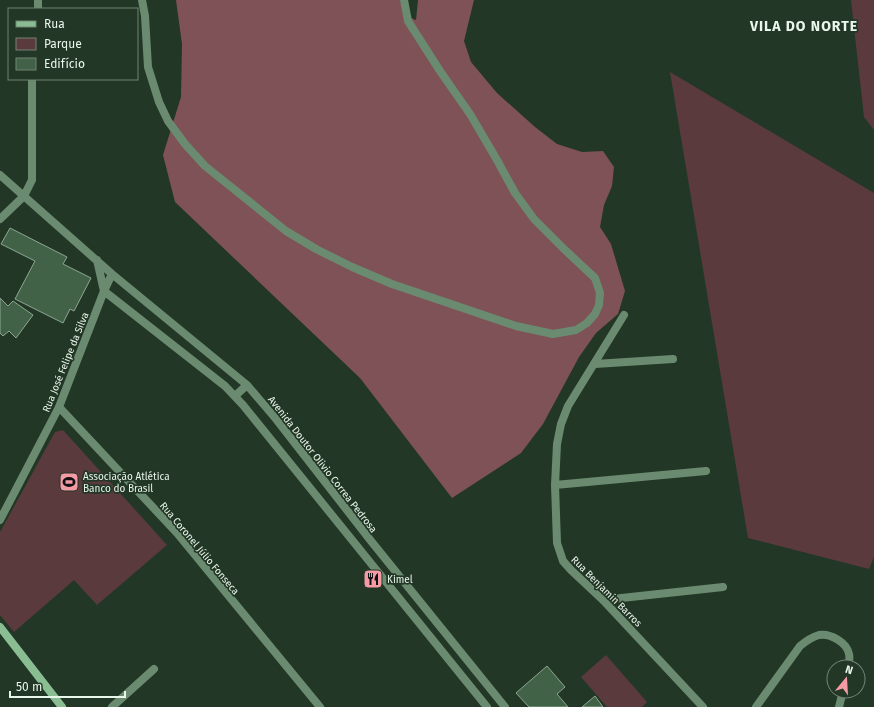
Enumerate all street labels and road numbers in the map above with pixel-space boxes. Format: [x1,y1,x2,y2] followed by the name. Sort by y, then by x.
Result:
[40,311,91,414] street label: Rua José Felipe da Silva
[265,394,379,535] street label: Avenida Doutor Olivio Correa Pedrosa
[157,499,242,597] street label: Rua Coronel Júlio Fonseca
[568,554,644,630] street label: Rua Benjamin Barros

